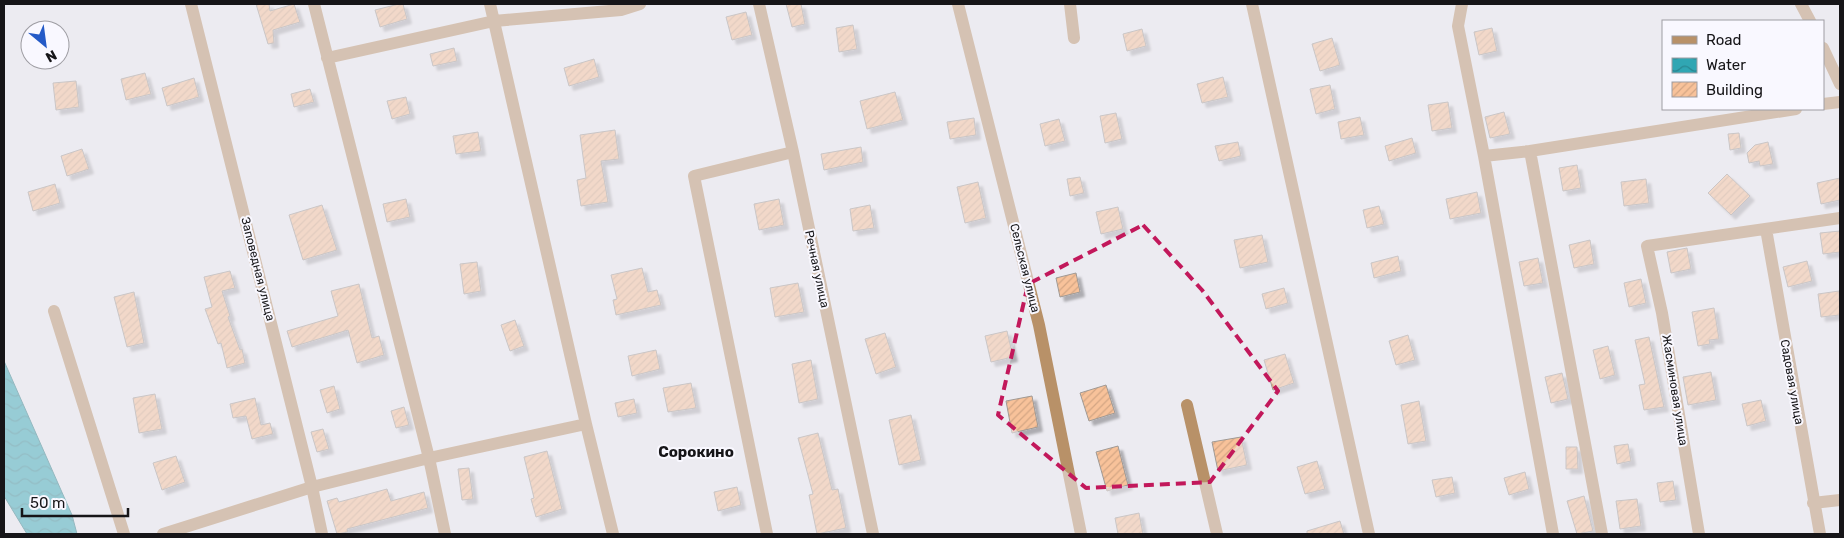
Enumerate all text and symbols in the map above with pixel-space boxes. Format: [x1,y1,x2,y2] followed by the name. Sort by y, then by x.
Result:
[20,20,70,70] north arrow
[1662,20,1824,110] legend
[1706,31,1742,49] text: Road
[43,46,60,66] text: N
[1706,56,1746,74] text: Water
[1706,81,1763,99] text: Building
[238,216,278,322] street label: Заповедная улица
[1007,222,1043,314] street label: Сельская улица
[802,229,832,309] street label: Речная улица
[1659,334,1691,446] street label: Жасминовая улица
[1778,338,1806,426] street label: Садовая улица
[658,443,734,461] district label: Сорокино
[22,486,129,518] scale bar
[30,494,65,512] text: 50 m

